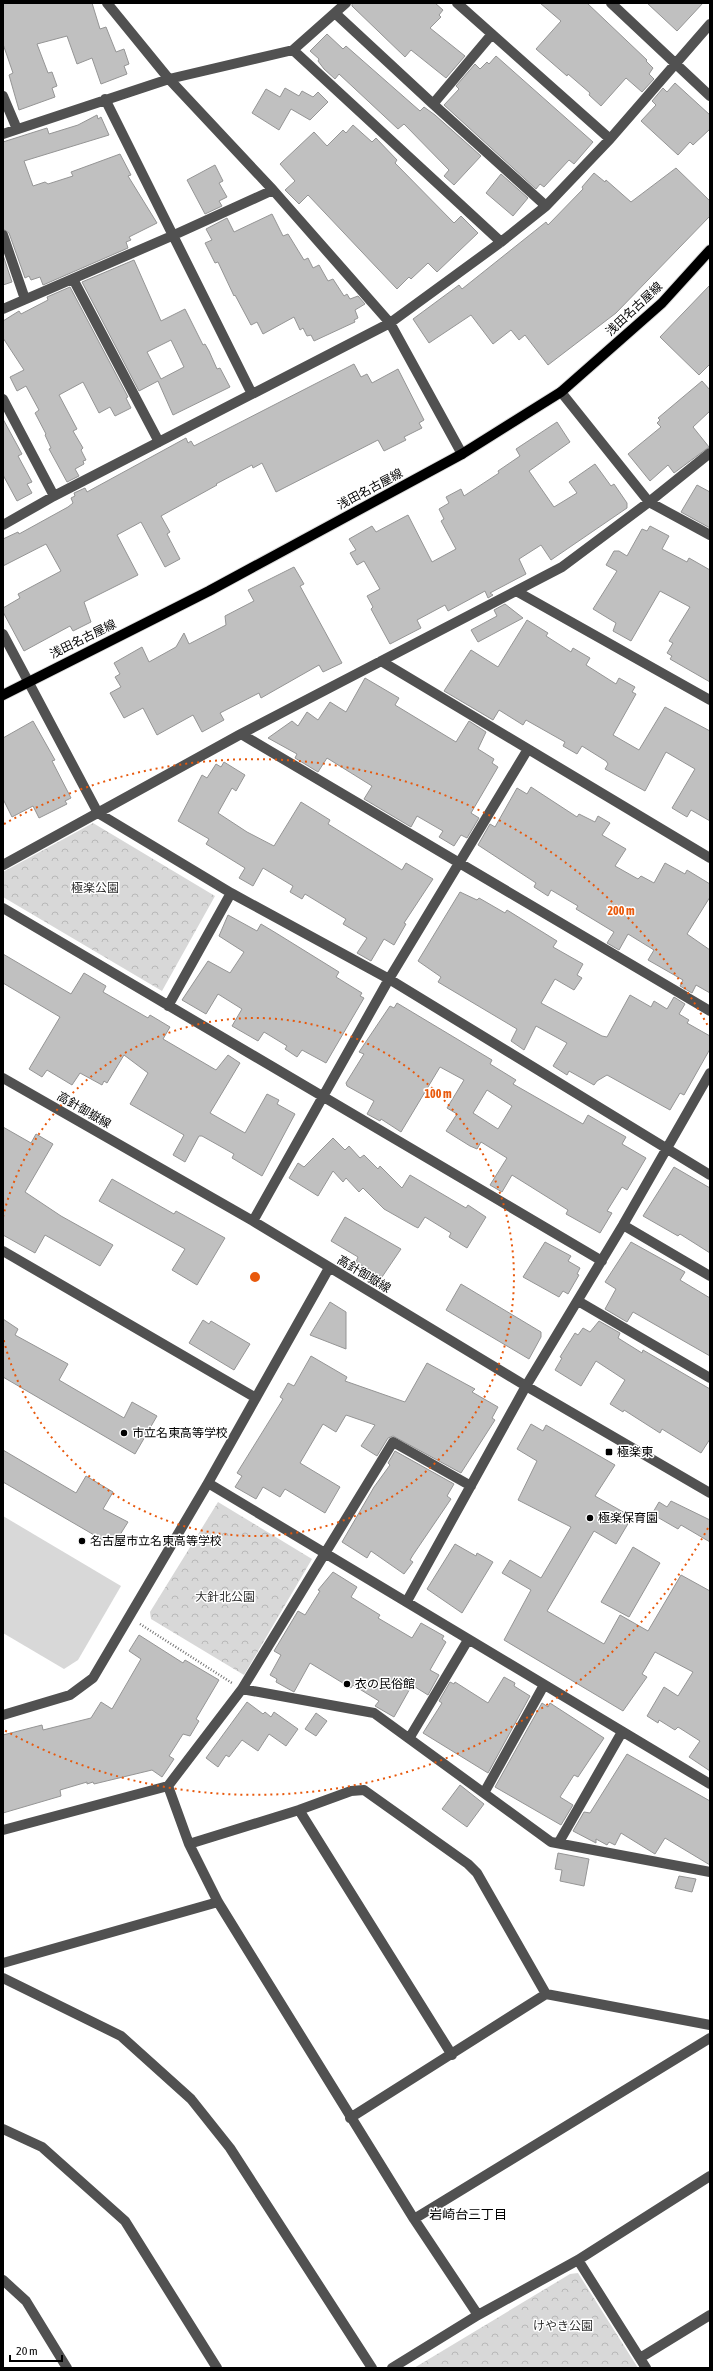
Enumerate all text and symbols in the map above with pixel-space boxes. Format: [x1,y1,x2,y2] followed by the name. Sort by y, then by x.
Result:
[603,279,665,339] street label: 浅田名古屋線
[335,466,405,512] street label: 浅田名古屋線
[48,617,118,661] street label: 浅田名古屋線
[71,881,119,895] park label: 極楽公園
[607,904,635,918] text: 200 m
[424,1087,452,1101] text: 100 m
[55,1089,113,1131] street label: 高針御嶽線
[335,1253,393,1295] street label: 高針御嶽線
[248,1270,262,1284] centre of rings
[132,1426,228,1440] place label: 市立名東高等学校
[119,1428,129,1438] marker: 市立名東高等学校
[617,1445,653,1459] place label: 極楽東
[604,1447,614,1457] marker: 極楽東
[598,1511,658,1525] place label: 極楽保育園
[585,1513,595,1523] marker: 極楽保育園
[90,1534,222,1548] place label: 名古屋市立名東高等学校
[77,1536,87,1546] marker: 名古屋市立名東高等学校
[195,1590,255,1604] park label: 大針北公園
[355,1677,415,1691] place label: 衣の民俗館
[342,1679,352,1689] marker: 衣の民俗館
[429,2207,507,2222] district label: 岩崎台三丁目
[533,2319,593,2333] park label: けやき公園
[10,2337,62,2363] scale bar
[16,2344,38,2358] text: 20 m

